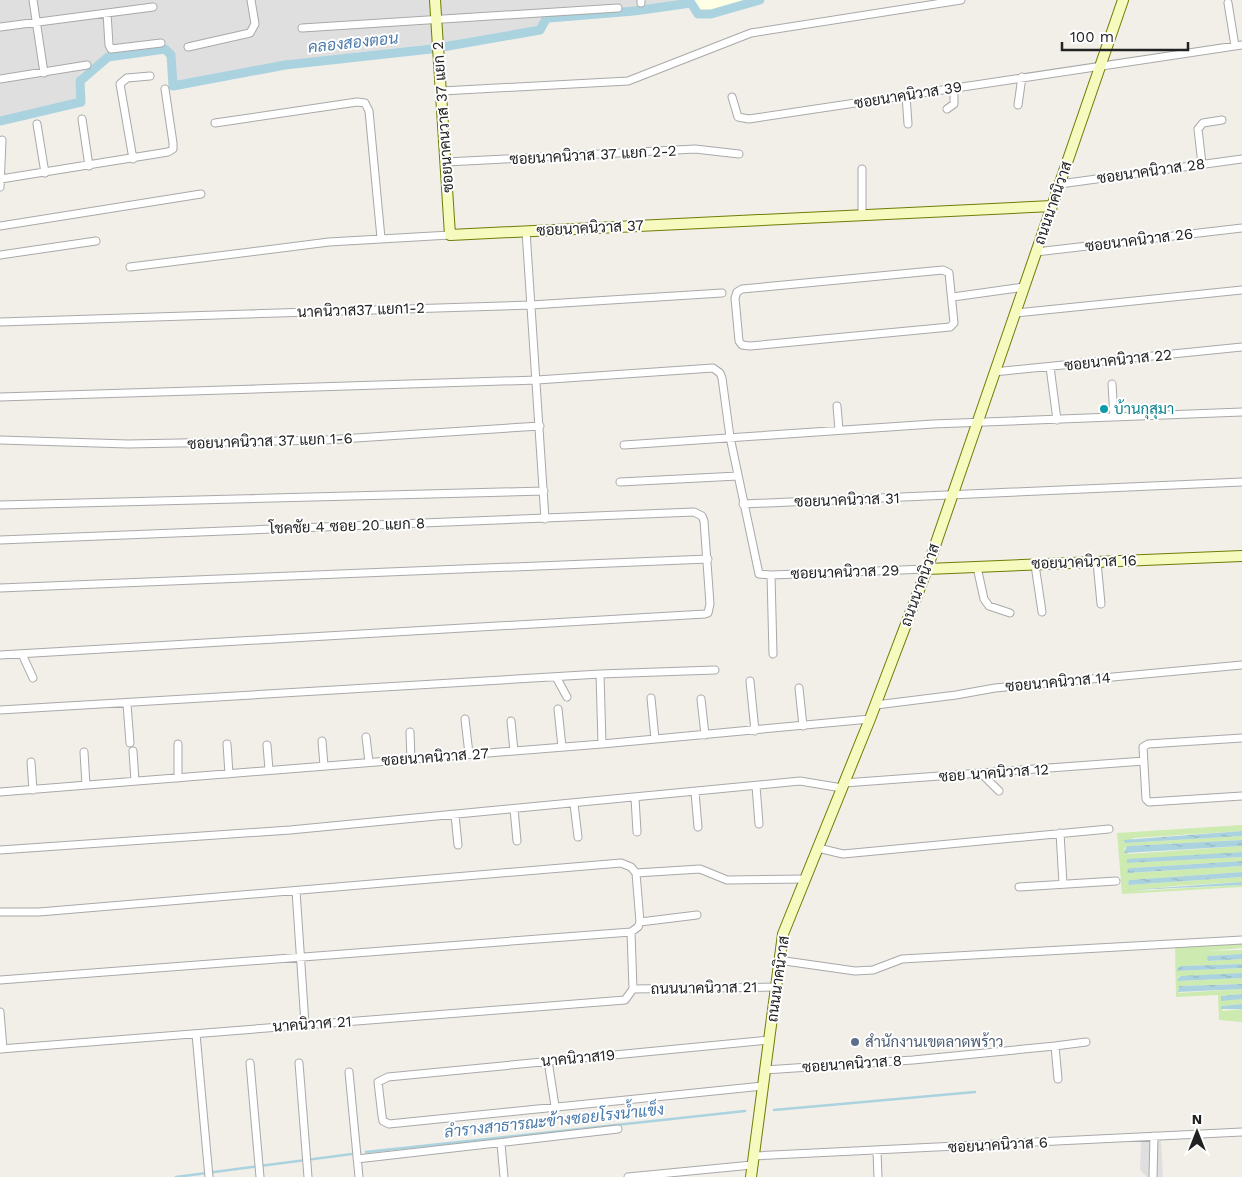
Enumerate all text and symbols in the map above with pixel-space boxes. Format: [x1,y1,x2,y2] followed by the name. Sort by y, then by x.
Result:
[1062,20,1188,52] scale bar
[307,28,399,57] water label: คลองสองตอน
[1070,28,1114,46] text: 100 m
[429,41,457,193] street label: ซอยนาคนวาส 37 แยก 2
[853,78,963,112] street label: ซอยนาคนิวาส 39
[509,142,677,168] street label: ซอยนาคนิวาส 37 แยก 2-2
[1096,155,1206,187] street label: ซอยนาคนิวาส 28
[1030,159,1076,247] street label: ถนนนาคนิวาส
[536,216,644,240] street label: ซอยนาคนิวาส 37
[1084,224,1194,256] street label: ซอยนาคนิวาส 26
[297,299,425,321] street label: นาคนิวาส37 แยก1-2
[1063,345,1173,375] street label: ซอยนาคนิวาส 22
[1114,399,1174,420] place label: บ้านกุสุมา
[1098,403,1110,415] marker: บ้านกุสุมา
[187,429,353,453] street label: ซอยนาคนิวาส 37 แยก 1-6
[794,489,900,511] street label: ซอยนาคนิวาส 31
[268,513,425,538] street label: โชคชัย 4 ซอย 20 แยก 8
[897,541,943,629] street label: ถนนนาคนิวาส
[1031,551,1137,573] street label: ซอยนาคนิวาส 16
[790,561,900,583] street label: ซอยนาคนิวาส 29
[1005,668,1111,696] street label: ซอยนาคนิวาส 14
[381,744,489,770] street label: ซอยนาคนิวาส 27
[938,760,1050,786] street label: ซอย นาคนิวาส 12
[763,935,793,1023] street label: ถนนนาคนิวาส
[651,978,757,998] street label: ถนนนาคนิวาส 21
[272,1012,352,1036] street label: นาคนิวาศ 21
[865,1032,1003,1051] place label: สำนักงานเขตลาดพร้าว
[849,1036,861,1048] marker: สำนักงานเขตลาดพร้าว
[540,1046,616,1070] street label: นาคนิวาส19
[801,1052,903,1076] street label: ซอยนาคนิวาส 8
[443,1095,665,1141] water label: ลำรางสาธารณะข้างซอยโรงน้ำแข็ง
[1172,1107,1222,1157] north arrow
[1192,1111,1202,1127] text: N
[948,1133,1048,1157] street label: ซอยนาคนิวาส 6

